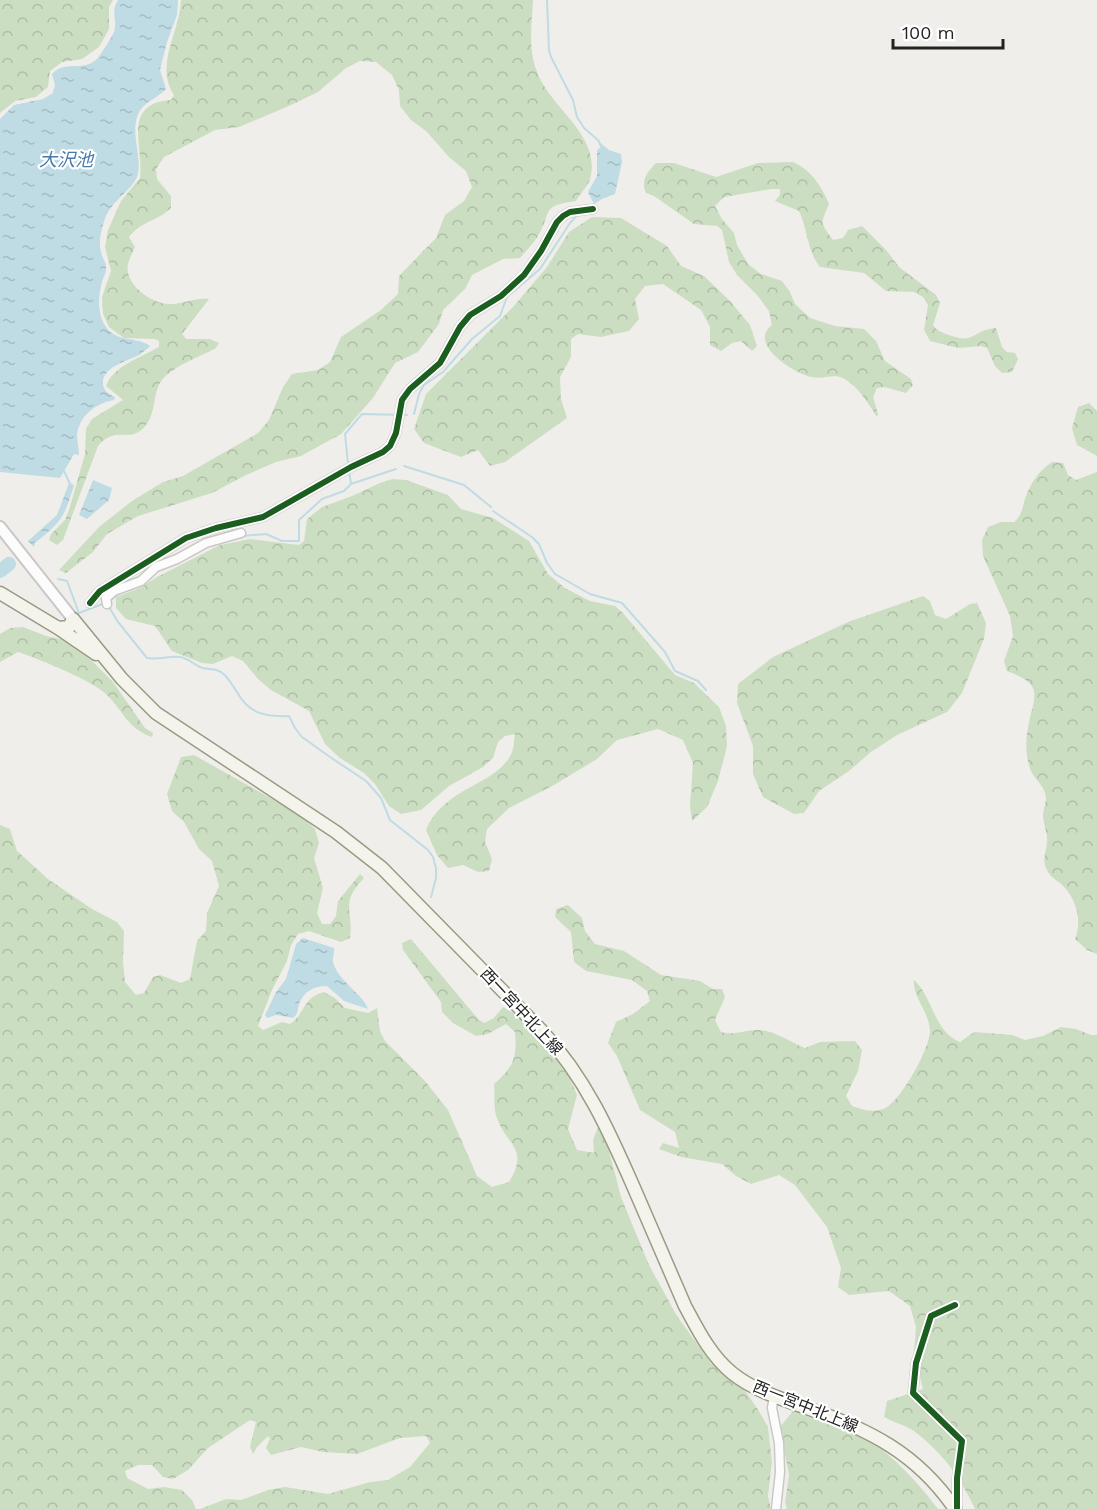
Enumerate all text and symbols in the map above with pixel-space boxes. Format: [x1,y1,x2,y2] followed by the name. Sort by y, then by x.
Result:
[893,12,1002,50] scale bar
[902,22,955,43] text: 100 m
[39,149,95,170] water label: 大沢池
[476,964,567,1059] street label: 西一宮中北上線
[750,1377,861,1436] street label: 西一宮中北上線

